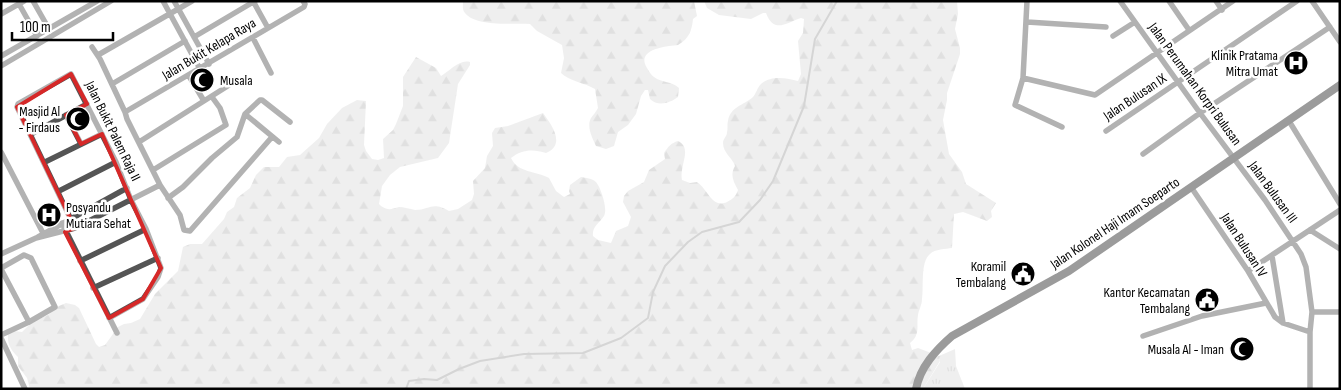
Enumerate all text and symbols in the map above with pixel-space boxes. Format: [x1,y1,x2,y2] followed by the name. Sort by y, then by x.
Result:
[12,10,114,42] scale bar
[158,14,259,84] street label: Jalan Bukit Kelapa Raya
[20,18,51,37] text: 100 m
[1144,19,1245,149] street label: Jalan Perumahan Korpri Bulusan
[1211,47,1278,80] place label: Klinik Pratama Mitra Umat
[1283,50,1309,76] hospital icon: Klinik Pratama Mitra Umat
[189,67,215,93] mosque icon: Musala
[1099,70,1170,125] street label: Jalan Bulusan IX
[220,72,253,89] place label: Musala
[81,77,145,184] street label: Jalan Bukit Palem Raja II
[19,103,60,136] place label: Masjid Al - Firdaus
[65,106,91,132] mosque icon: Masjid Al - Firdaus
[1244,157,1301,226] street label: Jalan Bulusan III
[1046,173,1183,273] street label: Jalan Kolonel Haji Imam Soeparto
[66,199,131,232] place label: Posyandu Mutiara Sehat
[36,202,62,228] hospital icon: Posyandu Mutiara Sehat
[1217,209,1271,281] street label: Jalan Bulusan IV
[956,258,1006,291] place label: Koramil Tembalang
[1010,261,1036,287] public building icon: Koramil Tembalang
[1104,284,1190,317] place label: Kantor Kecamatan Tembalang
[1194,287,1220,313] public building icon: Kantor Kecamatan Tembalang
[1229,336,1255,362] mosque icon: Musala Al - Iman
[1148,341,1224,358] place label: Musala Al - Iman

